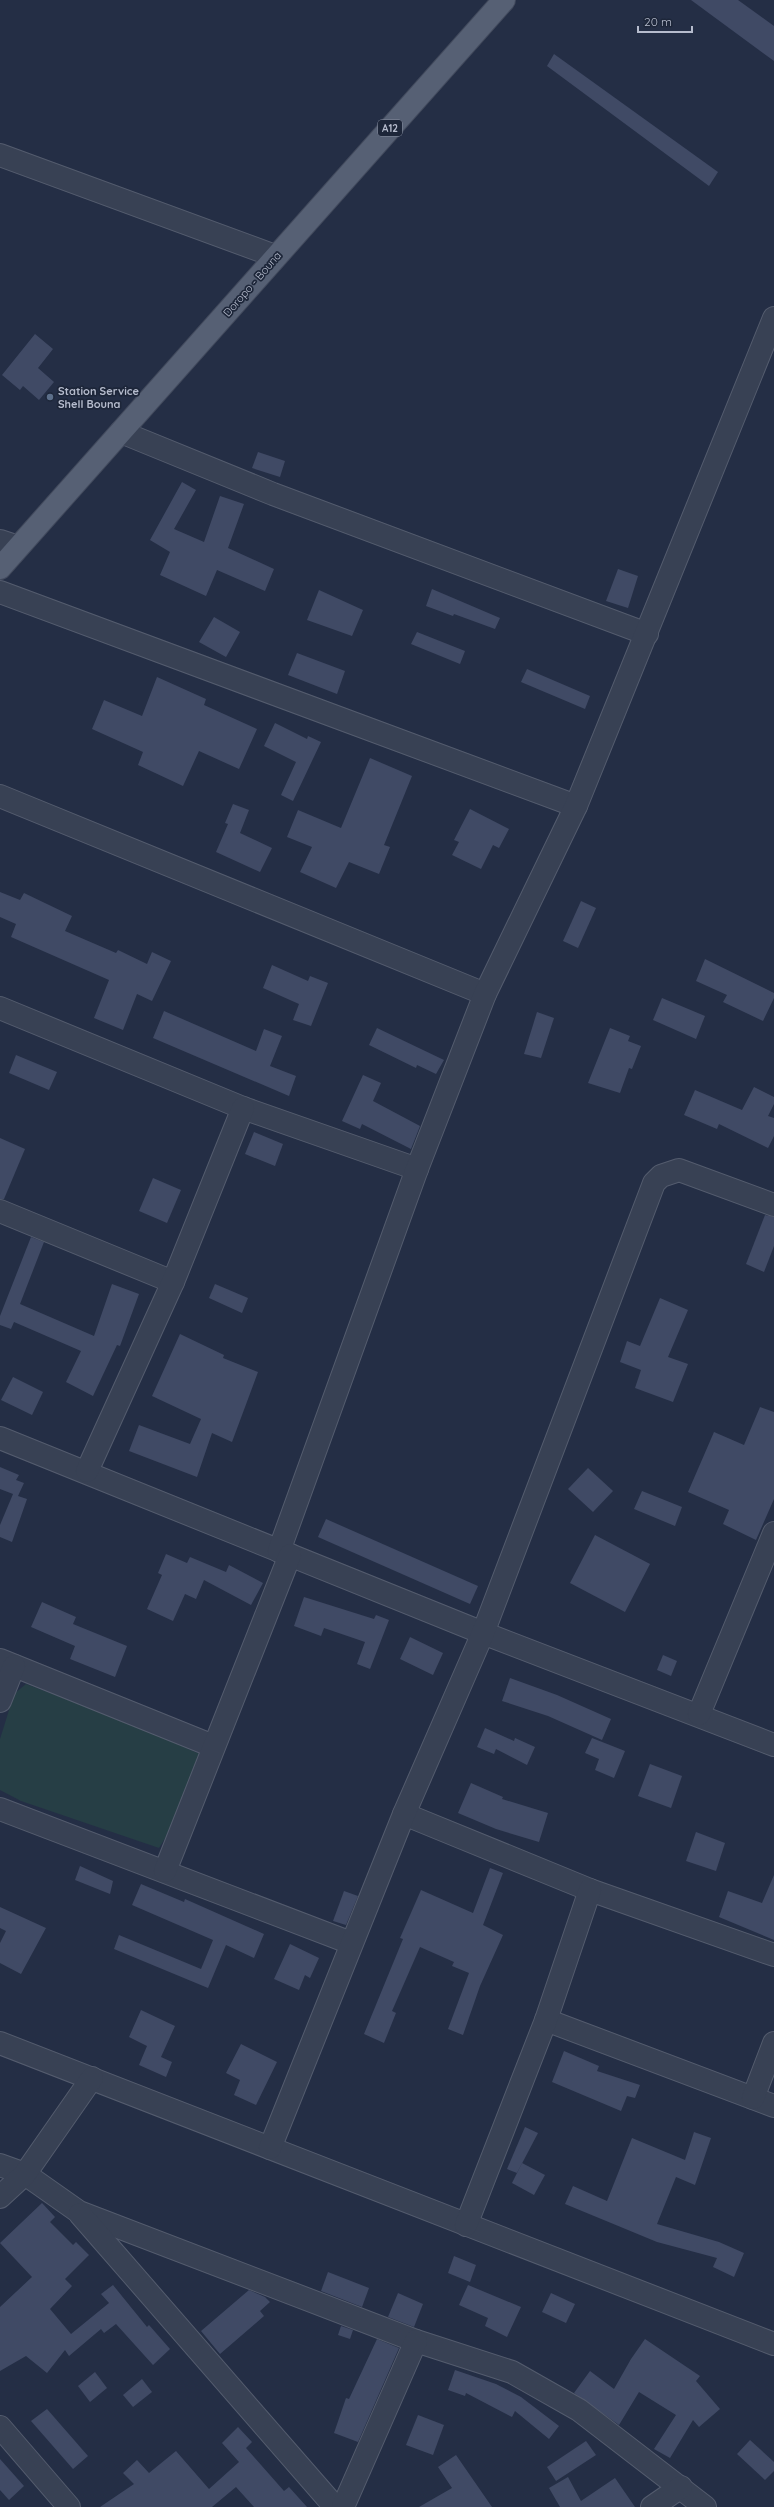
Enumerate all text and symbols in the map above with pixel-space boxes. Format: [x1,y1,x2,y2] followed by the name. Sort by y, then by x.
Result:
[638,8,692,34] scale bar
[644,14,672,29] text: 20 m
[378,120,402,136] road number: A12
[220,248,284,320] street label: Doropo - Bouna
[58,384,139,411] place label: Station Service Shell Bouna
[45,392,55,402] marker: Station Service Shell Bouna

